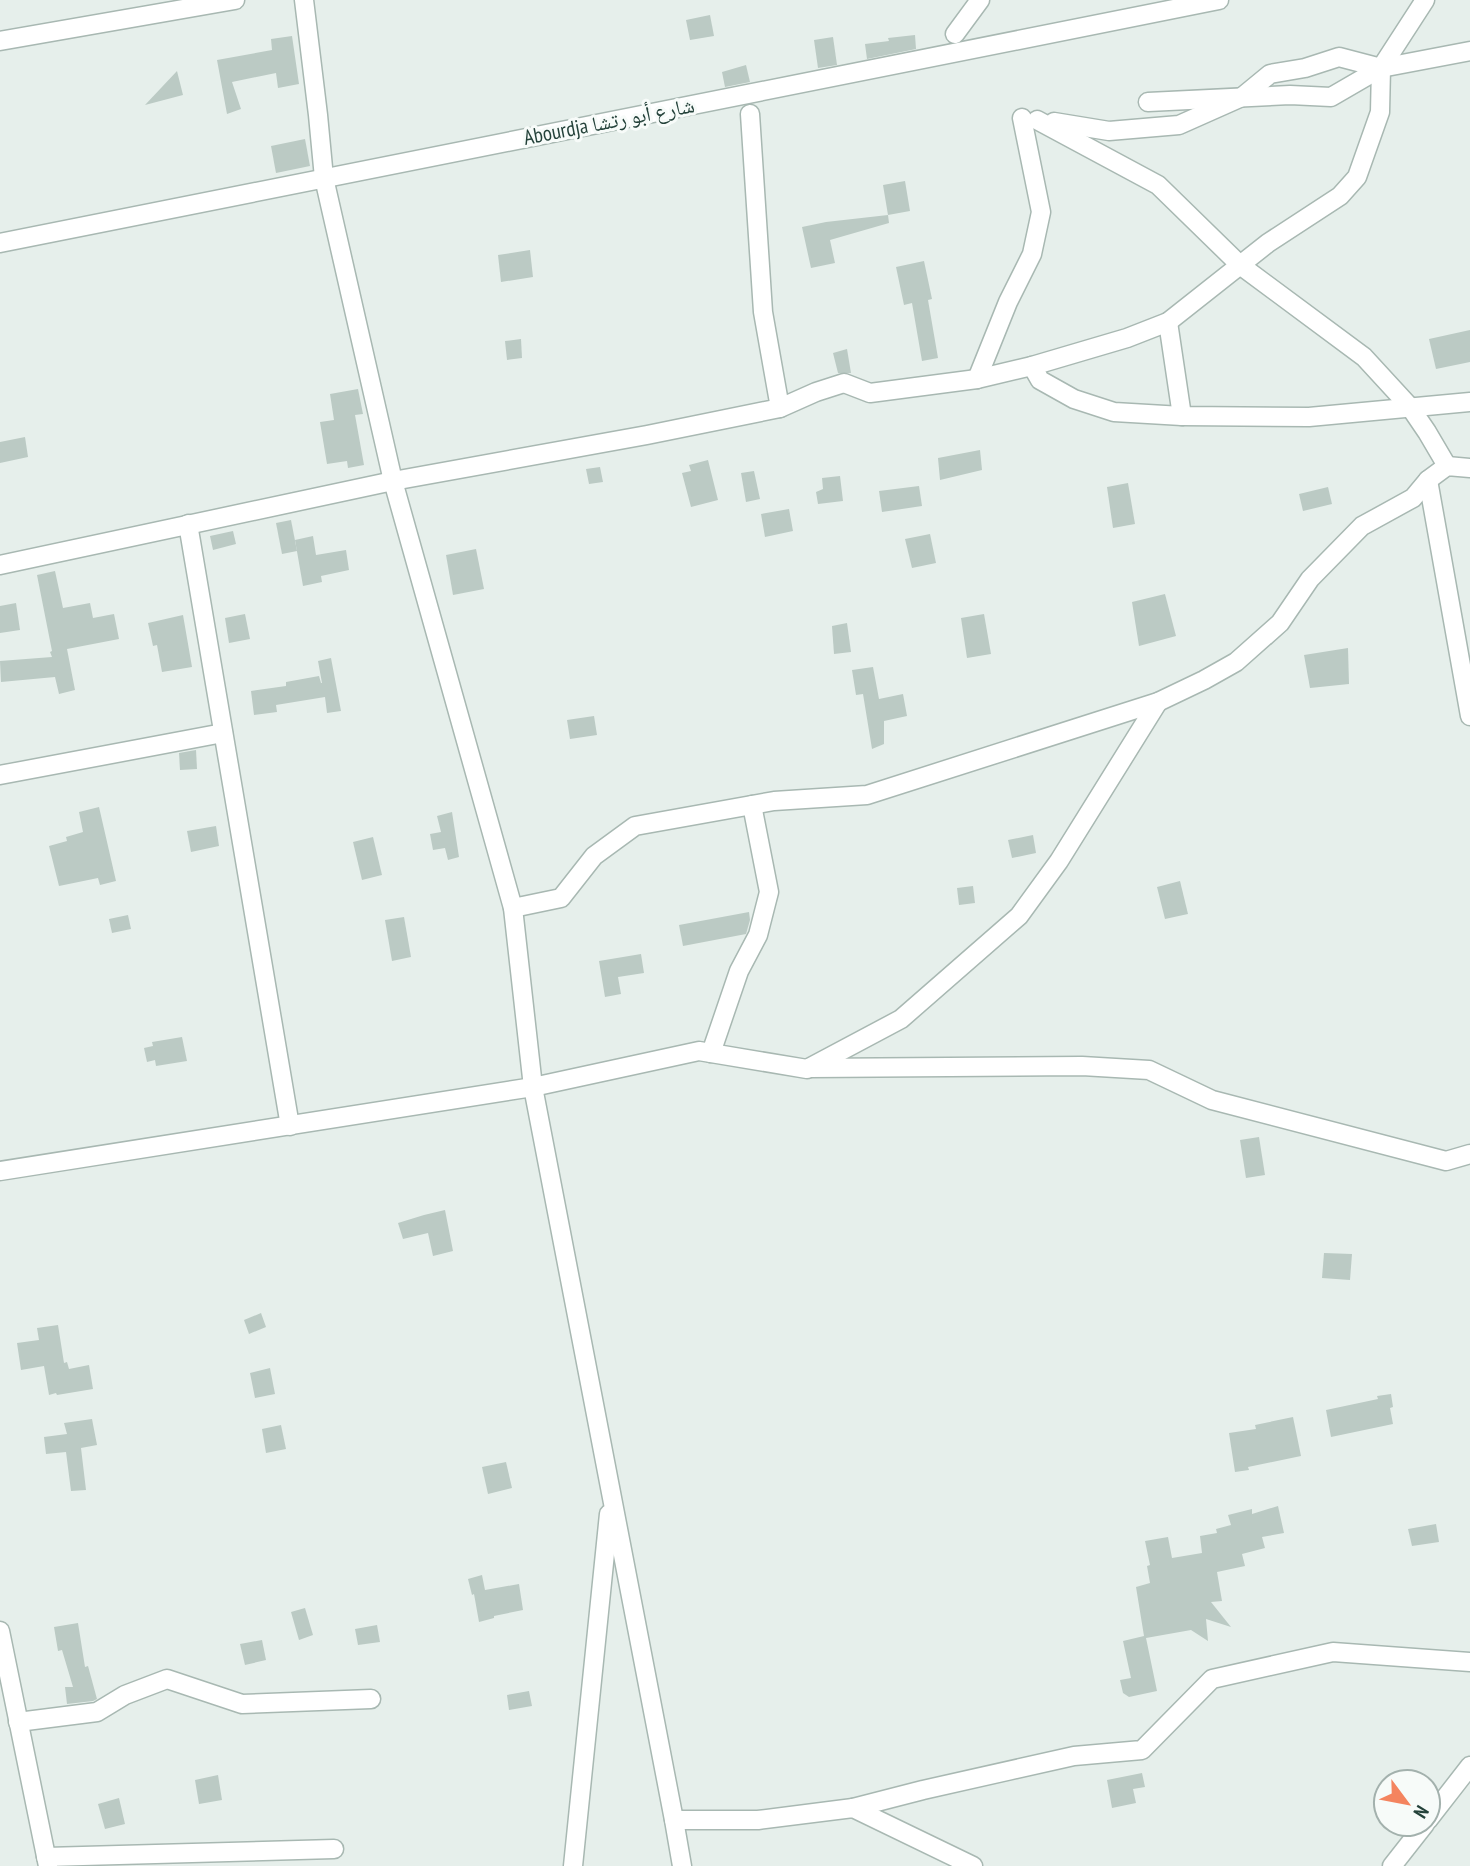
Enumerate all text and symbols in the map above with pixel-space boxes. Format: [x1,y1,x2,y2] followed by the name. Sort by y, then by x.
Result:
[521,91,697,151] street label: Abourdja شارع أبو رتشا
[1372,1768,1442,1838] north arrow
[1409,1801,1434,1823] text: N

